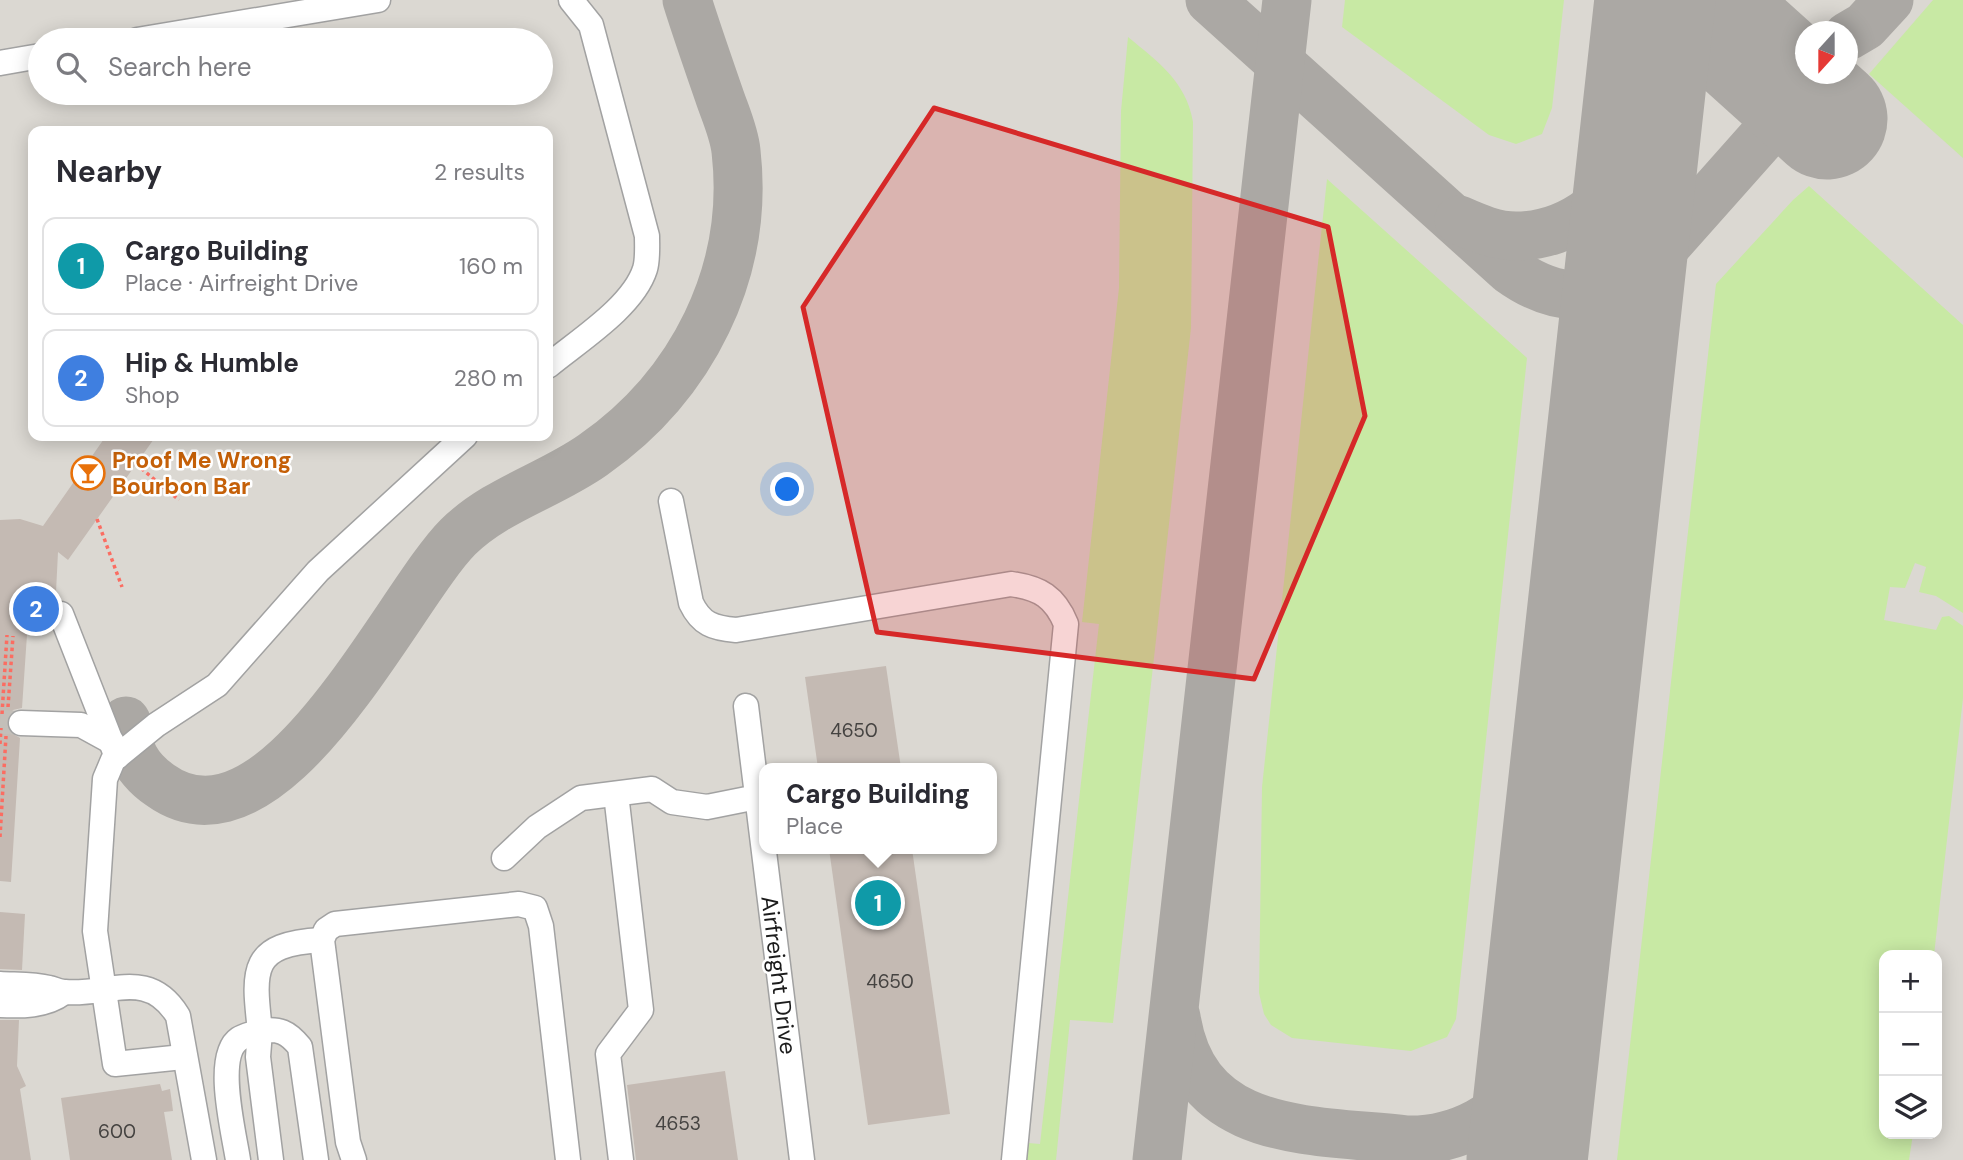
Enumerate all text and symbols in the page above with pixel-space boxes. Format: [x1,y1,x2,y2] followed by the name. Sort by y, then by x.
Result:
[1795,21,1858,84] north arrow
[28,28,553,105] search box
[52,48,90,86] icon: search
[108,50,251,84] text: Search here
[56,152,162,191] text: Nearby
[434,157,525,187] text: 2 results
[125,234,309,268] text: Cargo Building
[77,251,85,281] text: 1
[459,251,523,281] text: 160 m
[125,268,358,298] text: Place · Airfreight Drive
[125,346,299,380] text: Hip & Humble
[74,363,88,393] text: 2
[454,363,523,393] text: 280 m
[125,380,180,410] text: Shop
[112,445,291,501] place label: Proof Me Wrong Bourbon Bar
[69,454,107,492] bar icon: Proof Me Wrong Bourbon Bar
[770,472,804,506] your location
[13,583,59,635] pin: 2
[830,718,878,743] house number: 4650
[759,763,997,854] popup
[786,777,970,811] text: Cargo Building
[786,811,843,841] text: Place
[855,877,901,929] pin: 1
[754,894,804,1056] street label: Airfreight Drive
[1879,950,1942,1139] map controls
[1879,950,1942,1013] button: +
[866,969,914,994] house number: 4650
[1879,1013,1942,1076] button: −
[1879,1076,1942,1139] button: layers
[655,1111,701,1136] house number: 4653
[98,1119,136,1144] house number: 600

